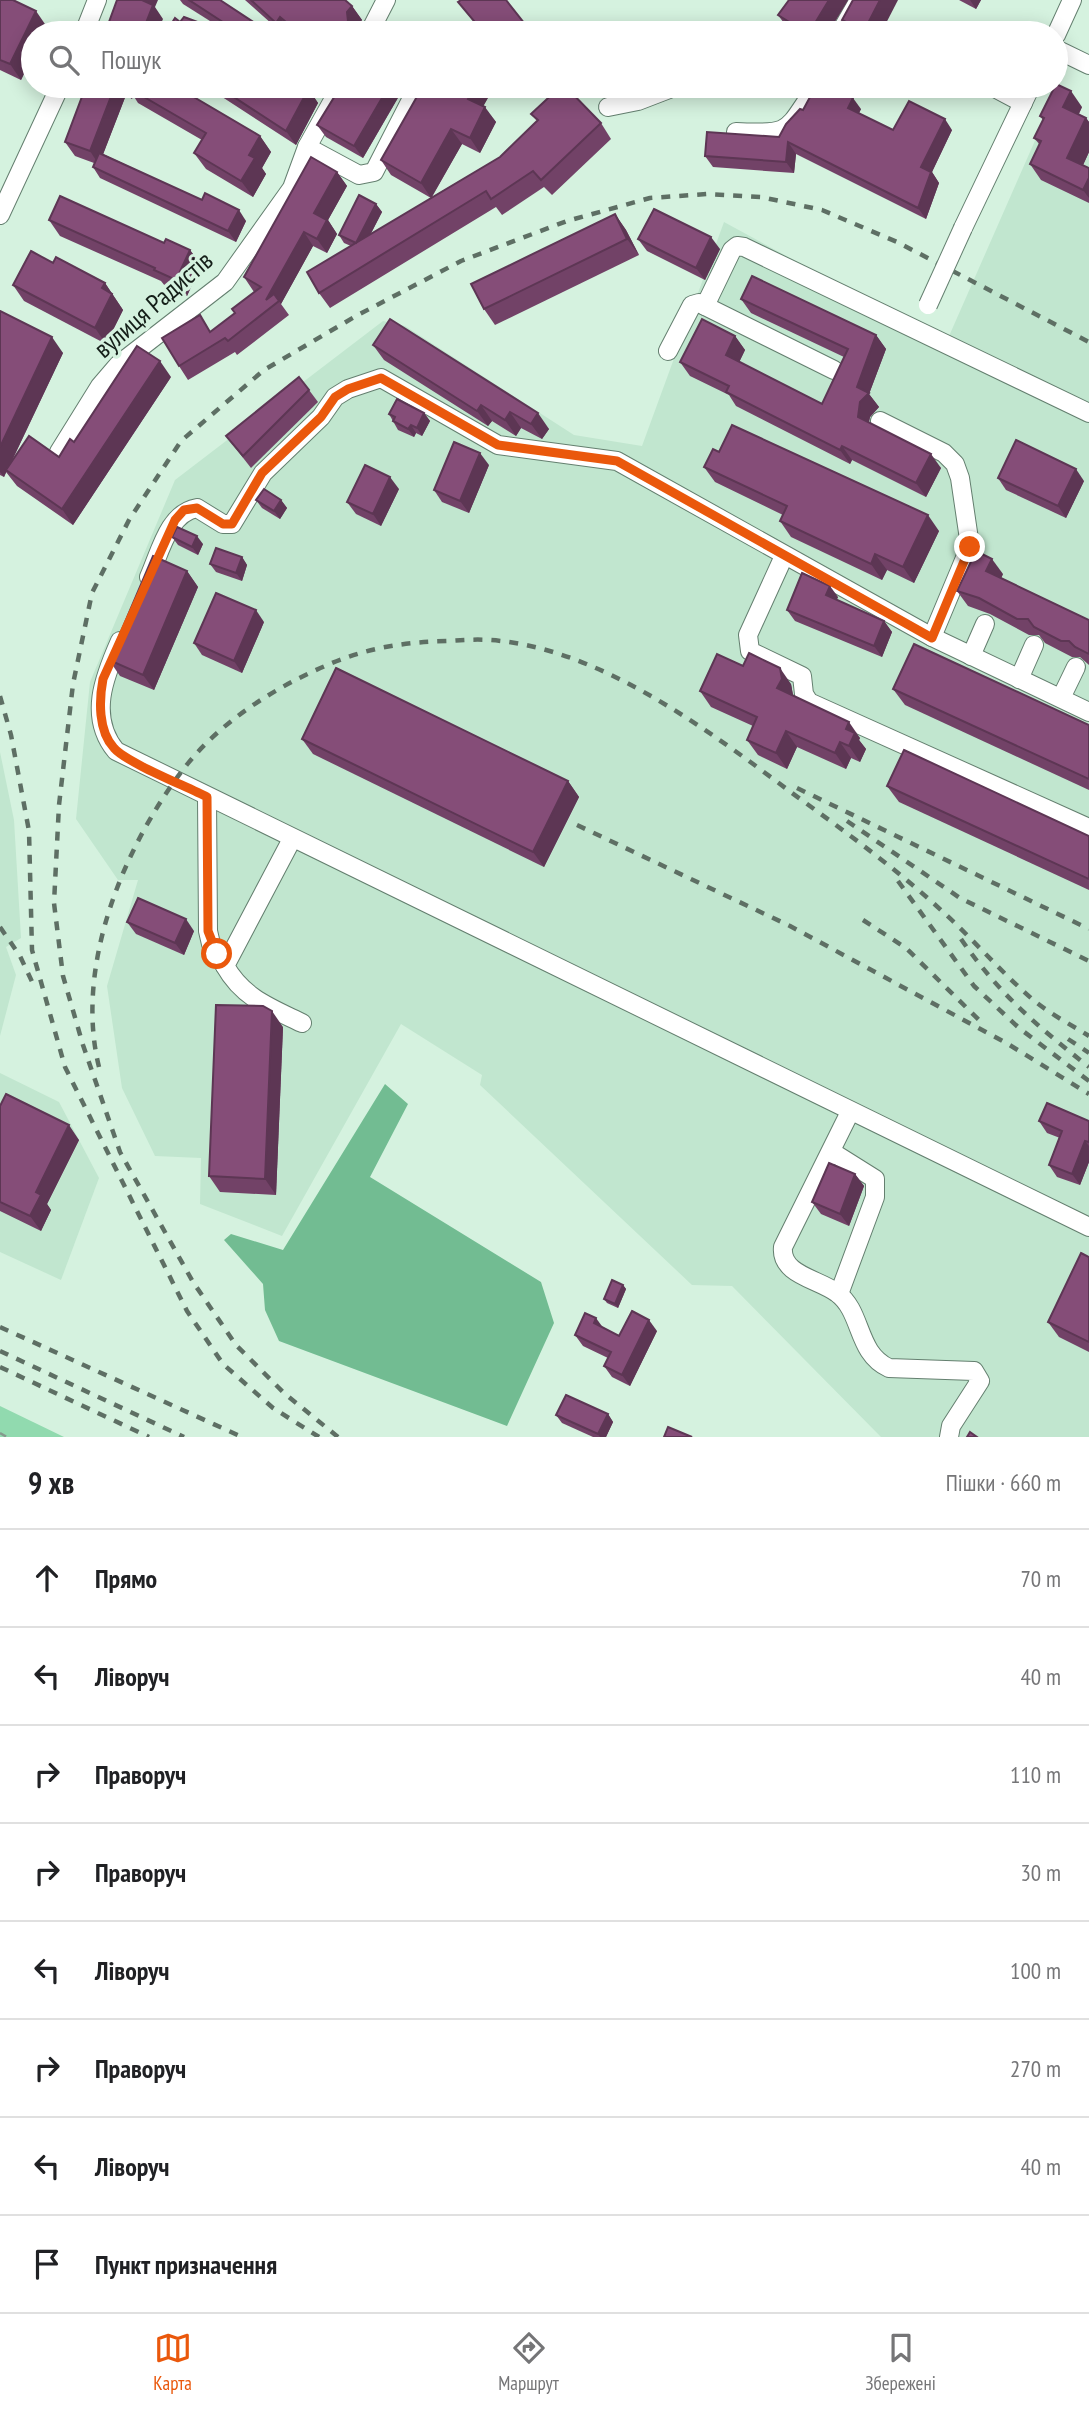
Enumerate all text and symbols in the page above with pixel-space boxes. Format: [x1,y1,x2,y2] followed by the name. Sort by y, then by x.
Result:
[21,21,1068,98] search box
[45,41,83,79] icon: search
[101,43,161,76] text: Пошук
[87,243,219,365] street label: вулиця Радистів
[954,531,985,562] route end
[201,938,232,969] route start
[28,1463,74,1502] text: 9 хв
[946,1468,1061,1497] text: Пішки · 660 m
[28,1559,66,1597] icon: ahead
[95,1562,157,1595] text: Прямо
[1020,1564,1061,1593] text: 70 m
[28,1657,66,1695] icon: left
[95,1660,169,1693] text: Ліворуч
[1020,1662,1061,1691] text: 40 m
[28,1755,66,1793] icon: right
[95,1758,186,1791] text: Праворуч
[1010,1760,1061,1789] text: 110 m
[28,1853,66,1891] icon: right
[95,1856,186,1889] text: Праворуч
[1020,1858,1061,1887] text: 30 m
[28,1951,66,1989] icon: left
[95,1954,169,1987] text: Ліворуч
[1010,1956,1061,1985] text: 100 m
[28,2049,66,2087] icon: right
[95,2052,186,2085] text: Праворуч
[1010,2054,1061,2083] text: 270 m
[28,2147,66,2185] icon: left
[95,2150,169,2183] text: Ліворуч
[1020,2152,1061,2181] text: 40 m
[28,2245,66,2283] icon: arrive
[95,2248,277,2281] text: Пункт призначення
[153,2329,192,2395] tab: Карта
[498,2329,559,2395] tab: Маршрут
[865,2329,936,2395] tab: Збережені

